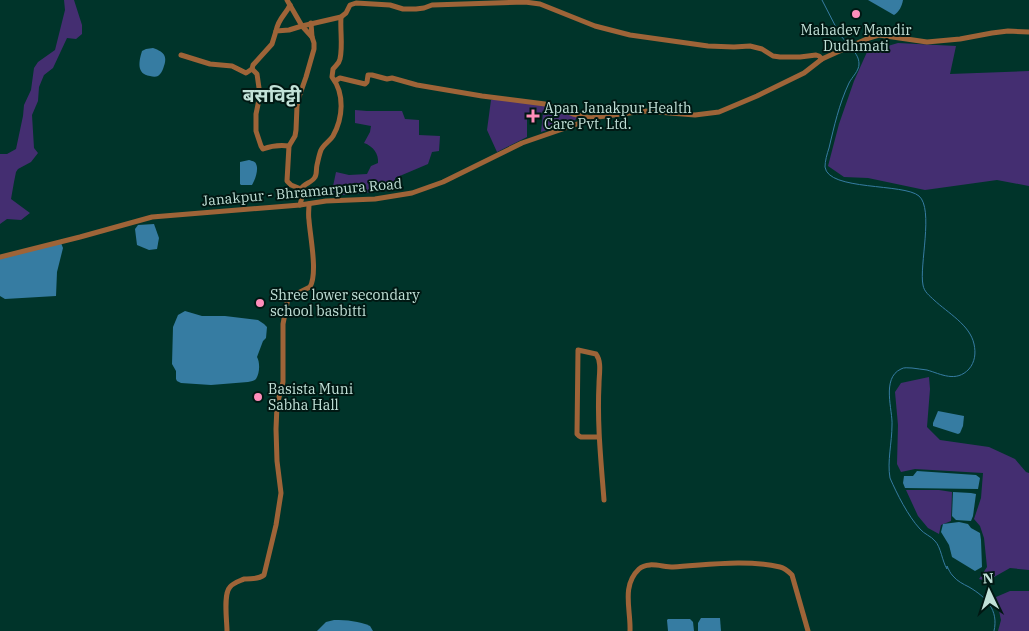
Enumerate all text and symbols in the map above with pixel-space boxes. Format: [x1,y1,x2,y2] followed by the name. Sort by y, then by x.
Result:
[850,8,862,20] marker: Mahadev Mandir Dudhmati
[801,21,912,55] place label: Mahadev Mandir Dudhmati
[243,83,302,107] district label: बसविट्टी
[544,99,692,133] place label: Apan Janakpur Health Care Pvt. Ltd.
[526,109,540,123] marker: Apan Janakpur Health Care Pvt. Ltd.
[201,174,403,210] street label: Janakpur - Bhramarpura Road
[270,286,420,320] place label: Shree lower secondary school basbitti
[254,297,266,309] marker: Shree lower secondary school basbitti
[268,380,353,414] place label: Basista Muni Sabha Hall
[252,391,264,403] marker: Basista Muni Sabha Hall
[964,566,1014,616] north arrow
[982,569,994,587] text: N

